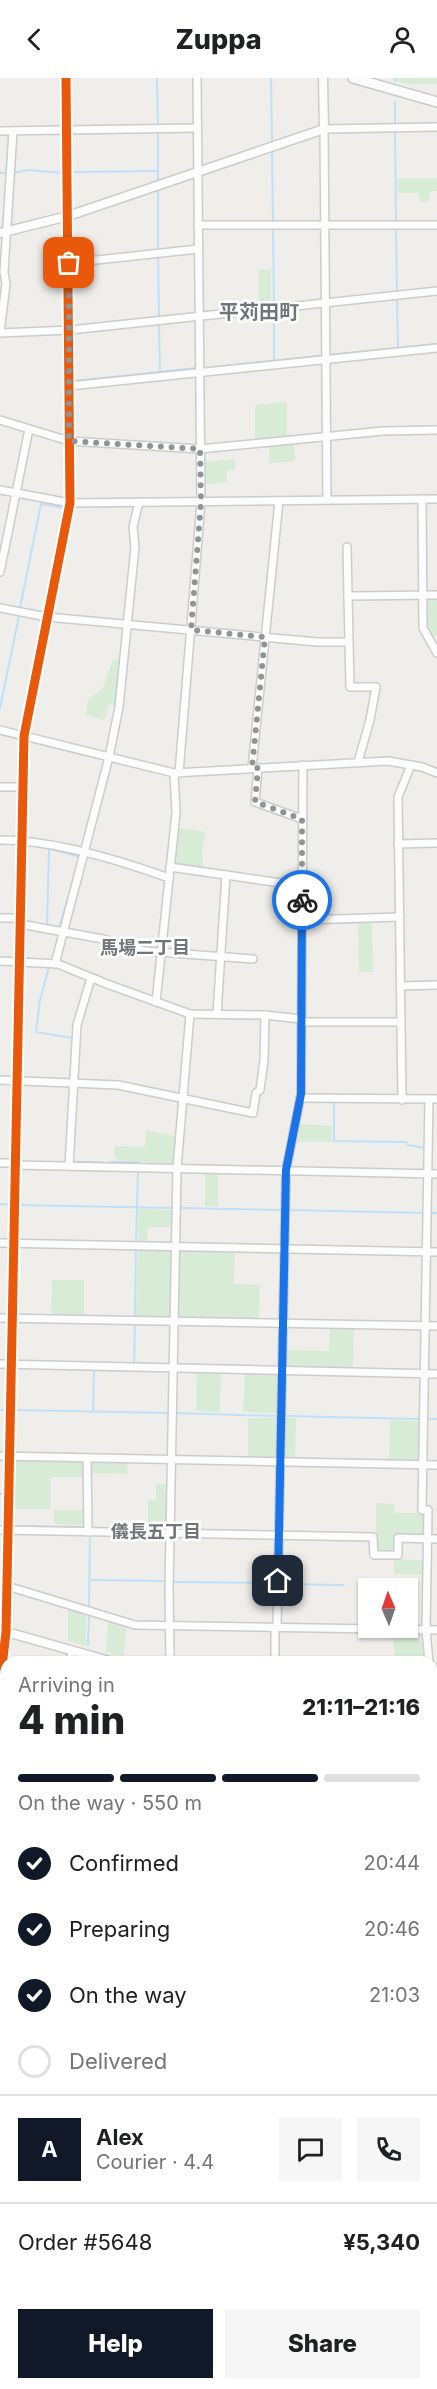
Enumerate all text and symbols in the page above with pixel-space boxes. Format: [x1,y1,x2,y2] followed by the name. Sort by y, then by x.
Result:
[18,23,51,56] icon: back
[175,23,262,56] text: Zuppa
[386,23,419,56] icon: person
[43,237,94,288] pin
[52,246,85,279] icon: bag
[219,300,299,324] district label: 平苅田町
[272,870,332,930] courier
[286,884,319,917] icon: bike
[100,937,190,958] district label: 馬場二丁目
[111,1521,201,1542] district label: 儀長五丁目
[252,1555,303,1606] pin
[261,1564,294,1597] icon: home
[358,1578,418,1638] north arrow
[358,1578,418,1638] map controls
[18,1673,115,1697] text: Arriving in
[302,1694,420,1720] text: 21:11–21:16
[18,1696,125,1743] text: 4 min
[18,1791,202,1815] text: On the way · 550 m
[18,1847,51,1880] icon: check
[69,1850,179,1876] text: Confirmed
[364,1851,420,1875] text: 20:44
[18,1913,51,1946] icon: check
[69,1916,170,1942] text: Preparing
[364,1917,420,1941] text: 20:46
[18,1979,51,2012] icon: check
[69,1982,187,2008] text: On the way
[369,1983,420,2007] text: 21:03
[69,2048,167,2074] text: Delivered
[279,2118,342,2181] button: chat
[357,2118,420,2181] button: phone
[96,2124,144,2150] text: Alex
[41,2136,58,2162] text: A
[96,2150,214,2174] text: Courier · 4.4
[18,2229,152,2255] text: Order #5648
[343,2229,420,2255] text: ¥5,340
[18,2309,213,2378] button: Help
[225,2309,420,2378] button: Share

